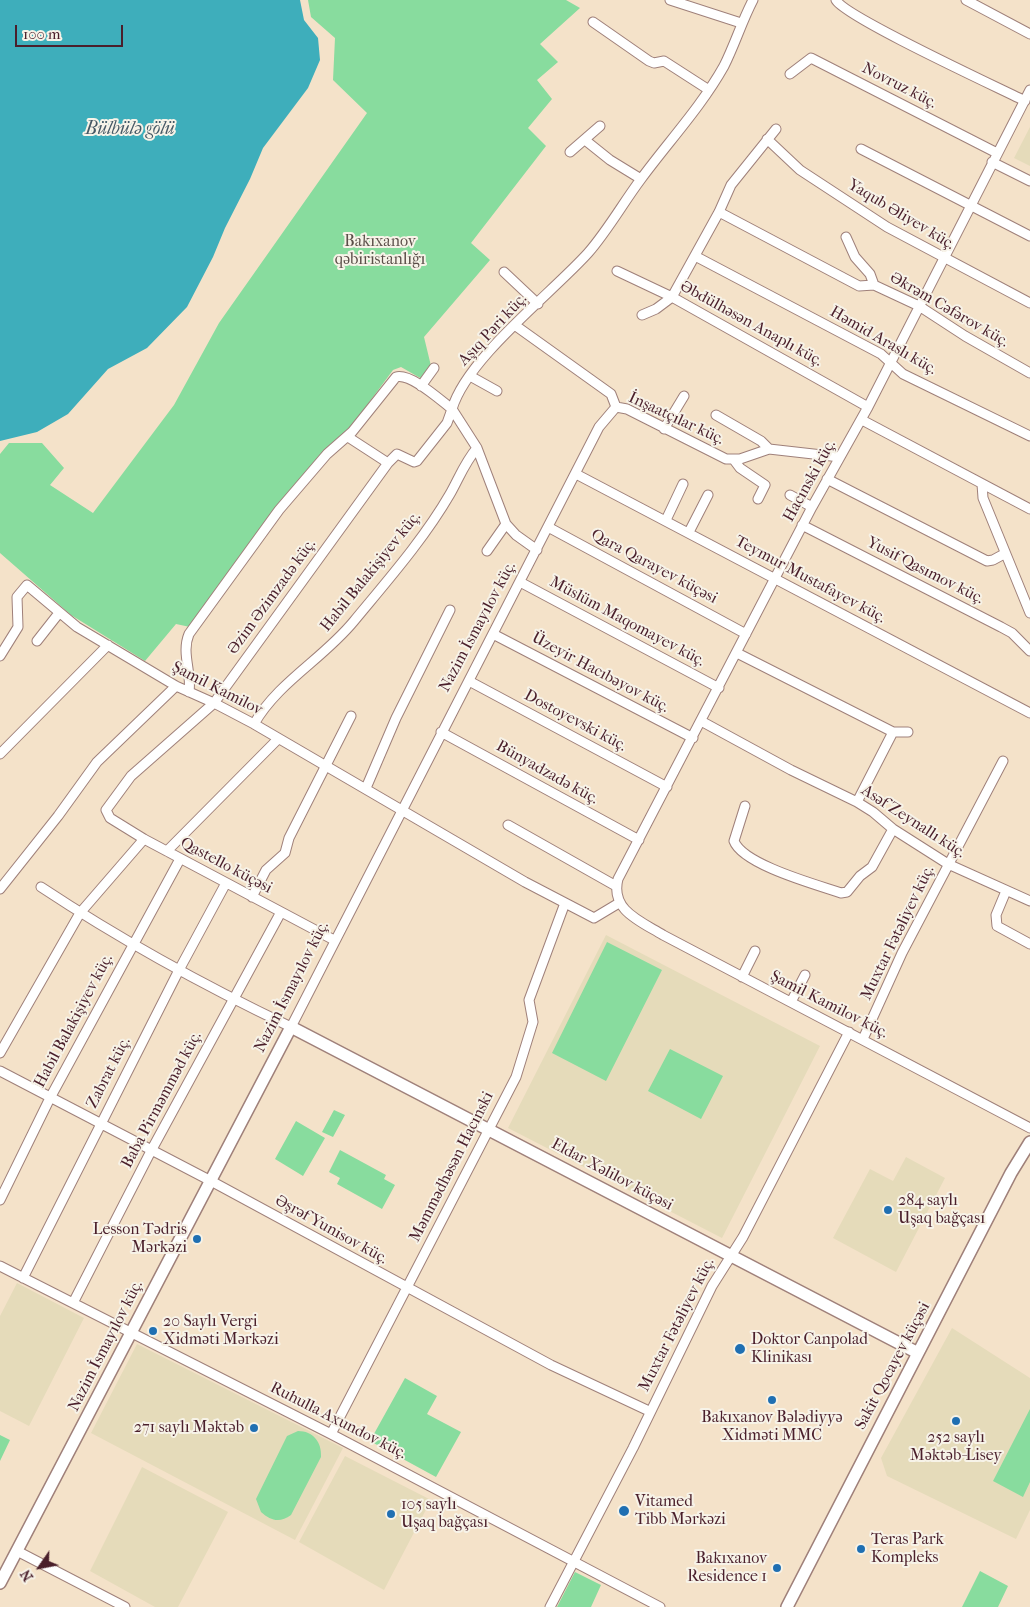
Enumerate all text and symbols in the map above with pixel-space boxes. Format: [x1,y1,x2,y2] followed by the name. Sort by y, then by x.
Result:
[18,15,125,47] scale bar
[23,25,61,43] text: 100 m
[858,59,940,113] street label: Novruz küç.
[85,119,175,141] water label: Bülbülə gölü
[844,176,958,254] street label: Yaqub Əliyev küç.
[335,232,425,270] park label: Bakıxanov qəbiristanlığı
[886,268,1012,352] street label: Əkrəm Cəfərov küç.
[677,277,825,371] street label: Əbdülhəsən Anaplı küç.
[455,290,531,370] street label: Aşıq Pəri küç.
[826,303,940,379] street label: Həmid Araslı küç.
[625,388,727,450] street label: İnşaatçılar küç.
[780,437,840,525] street label: Hacınski küç.
[317,508,425,636] street label: Habil Balakişiyev küç.
[587,526,721,608] street label: Qara Qarayev küçəsi
[731,532,889,628] street label: Teymur Mustafayev küç.
[863,533,987,609] street label: Yusif Qasımov küç.
[224,536,320,658] street label: Əzim Əzimzadə küç.
[436,559,520,695] street label: Nazim İsmayılov küç.
[546,573,708,671] street label: Müslüm Maqomayev küç.
[528,629,672,717] street label: Üzeyir Hacıbəyov küç.
[169,658,265,720] street label: Şamil Kamilov
[520,686,630,756] street label: Dostoyevski küç.
[493,737,601,809] street label: Bünyadzadə küç.
[857,781,969,863] street label: Asəf Zeynallı küç.
[177,834,275,898] street label: Qastello küçəsi
[857,863,939,1003] street label: Muxtar Fətəliyev küç.
[251,918,333,1056] street label: Nazim İsmayılov küç.
[31,951,117,1091] street label: Habil Balakişiyev küç.
[767,967,891,1043] street label: Şamil Kamilov küç.
[118,1028,206,1172] street label: Baba Pirməmməd küç.
[83,1034,135,1112] street label: Zabrat küç.
[406,1089,498,1245] street label: Məmmədhəsən Hacınski
[548,1135,676,1215] street label: Eldar Xəlilov küçəsi
[271,1191,391,1269] street label: Əşrəf Yunisov küç.
[898,1191,985,1229] place label: 284 saylı Uşaq bağçası
[882,1204,894,1216] marker: 284 saylı Uşaq bağçası
[93,1220,187,1258] place label: Lesson Tədris Mərkəzi
[191,1233,203,1245] marker: Lesson Tədris Mərkəzi
[635,1255,719,1395] street label: Muxtar Fətəliyev küç.
[65,1277,147,1415] street label: Nazim İsmayılov küç.
[851,1299,935,1433] street label: Sakit Qocayev küçəsi
[163,1312,279,1350] place label: 20 Saylı Vergi Xidməti Mərkəzi
[147,1325,159,1337] marker: 20 Saylı Vergi Xidməti Mərkəzi
[751,1330,868,1368] place label: Doktor Canpolad Klinikası
[733,1342,747,1356] marker: Doktor Canpolad Klinikası
[267,1378,409,1464] street label: Ruhulla Axundov küç.
[766,1394,778,1406] marker: Bakıxanov Bələdiyyə Xidməti MMC
[701,1408,843,1446] place label: Bakıxanov Bələdiyyə Xidməti MMC
[950,1415,962,1427] marker: 252 saylı Məktəb-Lisey
[134,1418,244,1438] place label: 271 saylı Məktəb
[248,1422,260,1434] marker: 271 saylı Məktəb
[910,1428,1002,1466] place label: 252 saylı Məktəb-Lisey
[635,1492,726,1530] place label: Vitamed Tibb Mərkəzi
[401,1495,488,1533] place label: 105 saylı Uşaq bağçası
[617,1504,631,1518] marker: Vitamed Tibb Mərkəzi
[385,1508,397,1520] marker: 105 saylı Uşaq bağçası
[871,1530,944,1568] place label: Teras Park Kompleks
[15,1542,65,1592] north arrow
[855,1543,867,1555] marker: Teras Park Kompleks
[687,1549,767,1587] place label: Bakıxanov Residence 1
[771,1562,783,1574] marker: Bakıxanov Residence 1
[17,1566,37,1585] text: N

